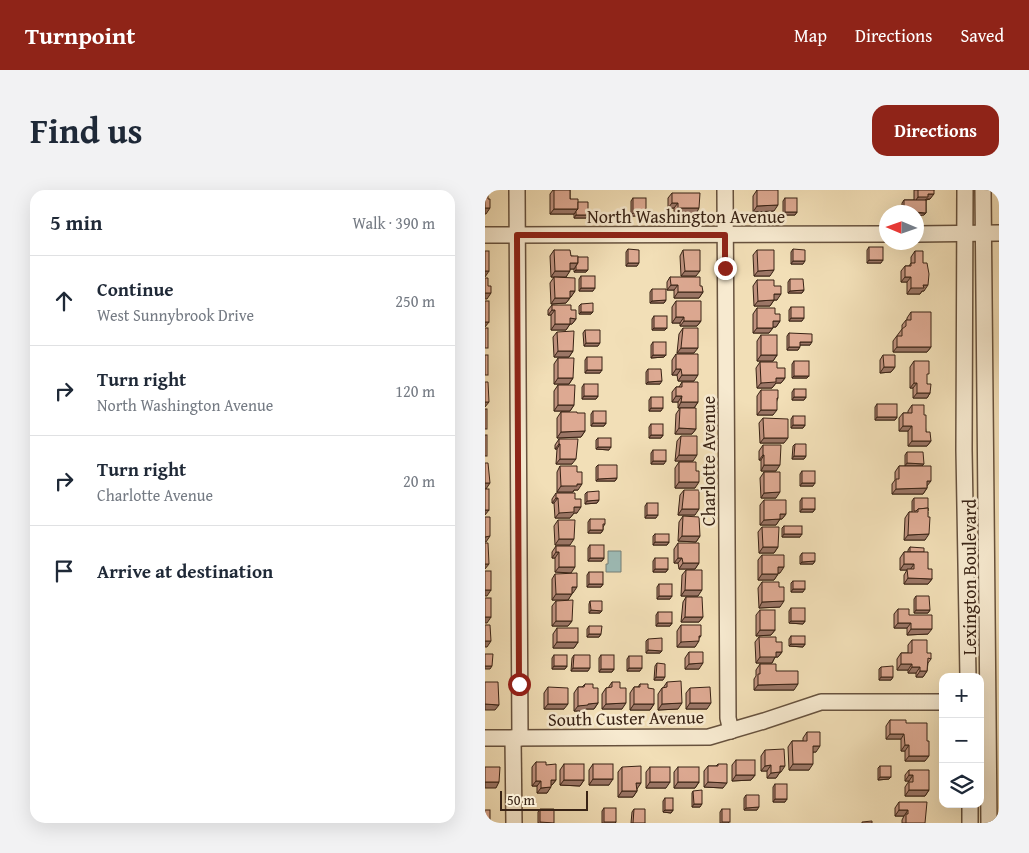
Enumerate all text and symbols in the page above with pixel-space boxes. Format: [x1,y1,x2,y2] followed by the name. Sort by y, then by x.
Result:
[25,18,135,53] text: Turnpoint
[794,22,827,49] text: Map
[855,22,932,49] text: Directions
[960,22,1004,49] text: Saved
[30,105,143,156] text: Find us
[872,105,999,156] button: Directions
[587,203,785,230] street label: North Washington Avenue
[879,205,924,250] north arrow
[50,207,102,238] text: 5 min
[352,211,435,235] text: Walk · 390 m
[714,257,737,280] route end
[97,275,174,303] text: Continue
[50,287,78,315] icon: ahead
[395,289,435,313] text: 250 m
[97,303,254,327] text: West Sunnybrook Drive
[97,365,186,393] text: Turn right
[50,377,78,405] icon: right
[395,379,435,403] text: 120 m
[97,393,273,417] text: North Washington Avenue
[695,396,722,526] street label: Charlotte Avenue
[97,455,186,483] text: Turn right
[50,467,78,495] icon: right
[403,469,435,493] text: 20 m
[97,483,213,507] text: Charlotte Avenue
[956,498,983,655] street label: Lexington Boulevard
[50,557,78,585] icon: arrive
[97,557,273,585] text: Arrive at destination
[508,673,531,696] route start
[939,673,984,808] map controls
[939,673,984,718] button: +
[548,703,704,733] street label: South Custer Avenue
[939,718,984,763] button: −
[939,763,984,808] button: layers
[500,788,587,811] scale bar
[507,790,535,810] text: 50 m

